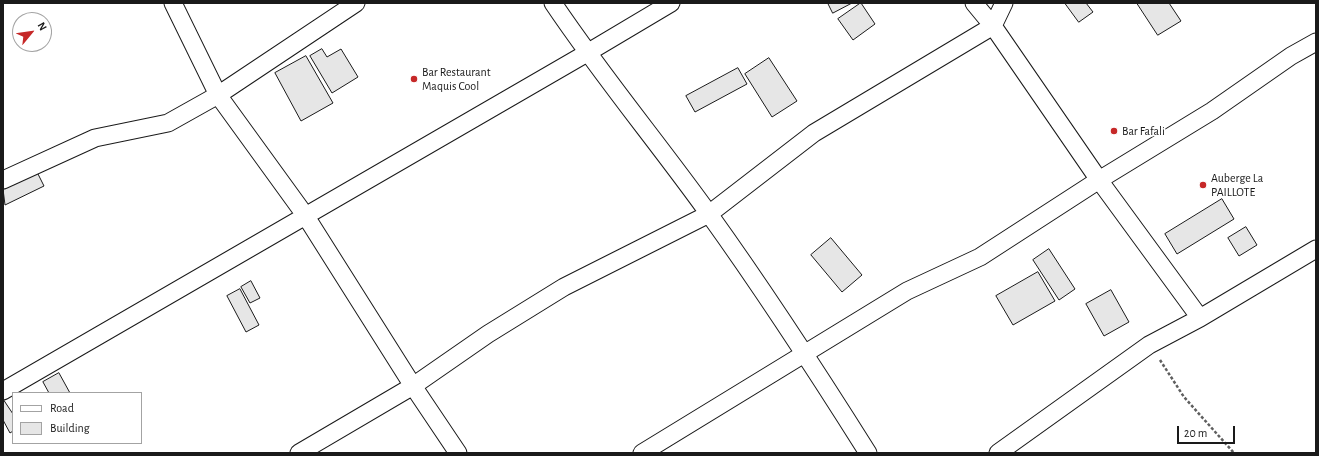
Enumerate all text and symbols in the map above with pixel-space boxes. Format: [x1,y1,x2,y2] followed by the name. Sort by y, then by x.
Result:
[12,12,52,52] north arrow
[35,20,49,32] text: N
[422,65,490,93] place label: Bar Restaurant Maquis Cool
[409,74,419,84] marker: Bar Restaurant Maquis Cool
[1122,124,1165,138] place label: Bar Fafali
[1109,126,1119,136] marker: Bar Fafali
[1211,171,1263,199] place label: Auberge La PAILLOTE
[1198,180,1208,190] marker: Auberge La PAILLOTE
[12,392,142,444] legend
[50,402,74,414] text: Road
[1179,418,1237,444] scale bar
[50,422,90,434] text: Building
[1184,427,1207,439] text: 20 m

